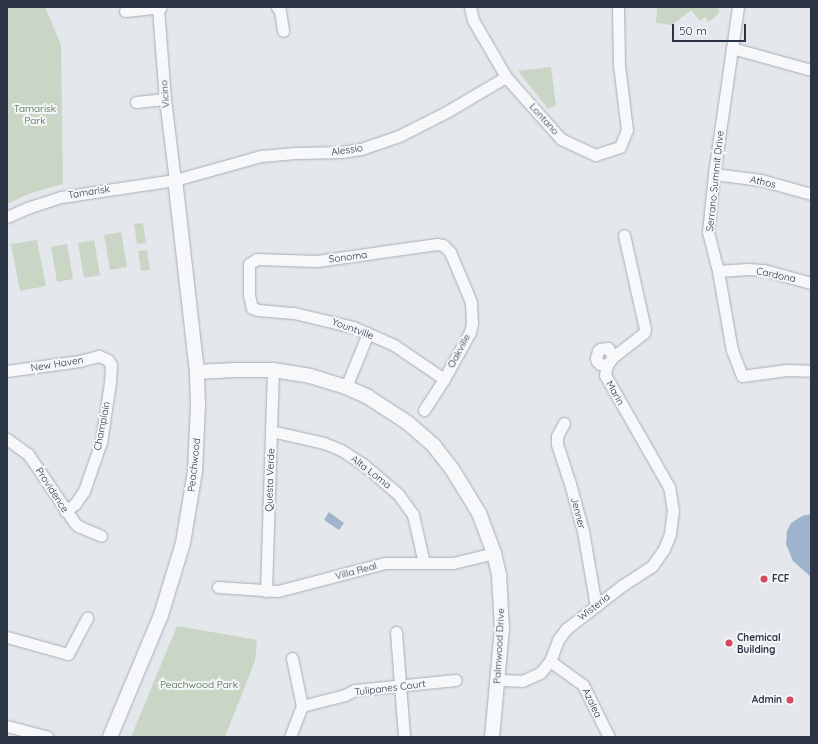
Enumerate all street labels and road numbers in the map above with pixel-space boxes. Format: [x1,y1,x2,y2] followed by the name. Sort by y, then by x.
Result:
[158,80,172,108] street label: Vicino
[527,101,561,137] street label: Lontano
[704,130,726,232] street label: Serrano Summit Drive
[330,142,364,158] street label: Alessio
[749,173,777,191] street label: Athos
[67,183,111,201] street label: Tamarisk
[328,249,368,265] street label: Sonoma
[755,265,797,285] street label: Cardona
[330,316,376,342] street label: Yountville
[445,332,473,370] street label: Oakville
[30,354,84,374] street label: New Haven
[603,379,627,407] street label: Marin
[91,400,113,452] street label: Champlain
[185,437,203,493] street label: Peachwood
[263,448,277,512] street label: Questa Verde
[349,453,393,491] street label: Alta Loma
[33,465,71,515] street label: Providence
[568,496,588,530] street label: Jenner
[334,560,378,582] street label: Villa Real
[576,591,612,623] street label: Wisteria
[491,608,507,684] street label: Palmwood Drive
[354,678,426,698] street label: Tulipanes Court
[580,686,604,720] street label: Azalea

